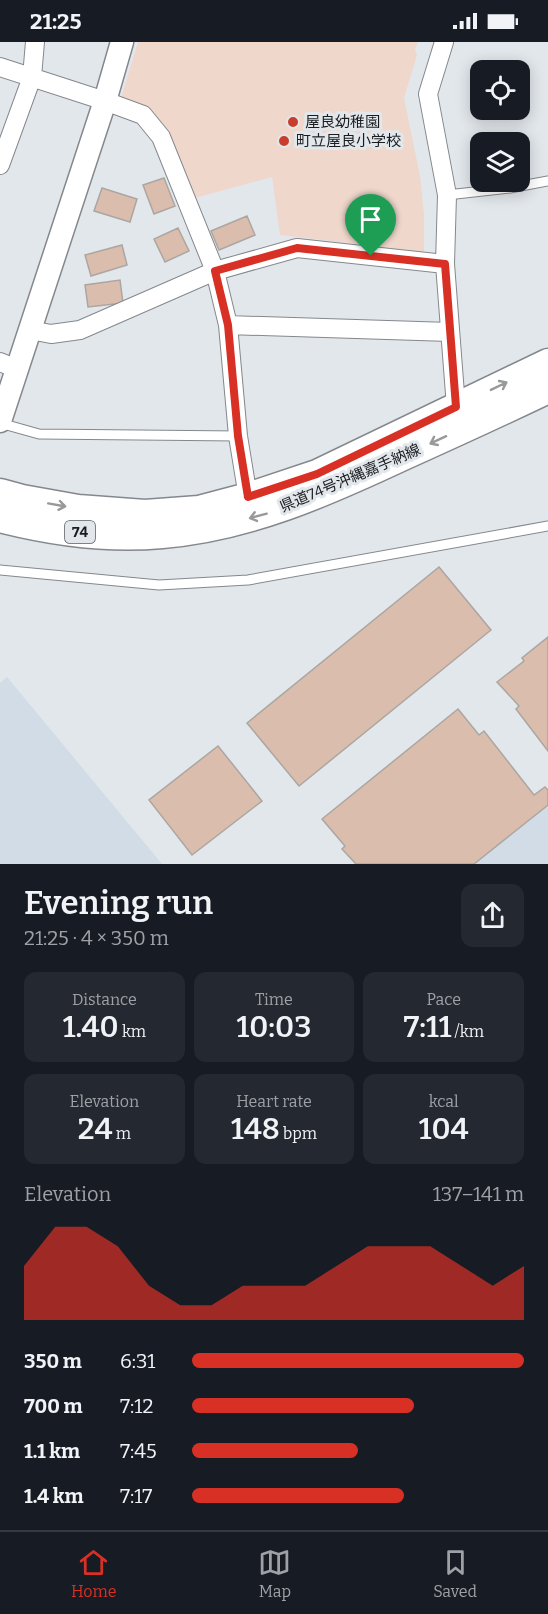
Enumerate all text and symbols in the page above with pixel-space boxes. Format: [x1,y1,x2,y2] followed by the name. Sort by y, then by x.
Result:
[30,8,81,35] text: 21:25
[470,60,530,192] map controls
[470,60,530,120] button: locate
[305,113,380,131] place label: 屋良幼稚園
[286,115,300,129] marker: 屋良幼稚園
[296,132,401,150] place label: 町立屋良小学校
[470,132,530,192] button: layers
[277,134,291,148] marker: 町立屋良小学校
[345,194,396,256] pin
[354,203,387,236] icon: arrive
[490,380,508,392] one-way arrow
[429,435,447,447] one-way arrow
[277,440,423,516] street label: 県道74号沖縄嘉手納線
[47,500,67,511] one-way arrow
[249,511,268,522] one-way arrow
[65,521,95,543] road number: 74
[24,883,213,923] text: Evening run
[461,884,524,947] button: share
[24,926,169,950] text: 21:25 · 4 × 350 m
[72,990,137,1009] text: Distance
[255,990,293,1009] text: Time
[426,990,461,1009] text: Pace
[63,1009,119,1045] text: 1.40
[237,1009,311,1045] text: 10:03
[403,1009,451,1045] text: 7:11
[119,1022,146,1041] text: km
[451,1022,484,1041] text: /km
[69,1092,139,1111] text: Elevation
[236,1092,312,1111] text: Heart rate
[429,1092,459,1111] text: kcal
[78,1111,112,1147] text: 24
[231,1111,280,1147] text: 148
[419,1111,469,1147] text: 104
[112,1124,131,1143] text: m
[280,1124,317,1143] text: bpm
[24,1182,111,1206] text: Elevation
[433,1182,524,1206] text: 137–141 m
[24,1349,82,1373] text: 350 m
[120,1349,155,1373] text: 6:31
[24,1394,83,1418] text: 700 m
[120,1394,153,1418] text: 7:12
[24,1439,80,1463] text: 1.1 km
[120,1439,157,1463] text: 7:45
[24,1484,84,1508] text: 1.4 km
[120,1484,152,1508] text: 7:17
[71,1546,117,1601] tab: Home
[258,1546,291,1601] tab: Map
[433,1546,477,1601] tab: Saved

